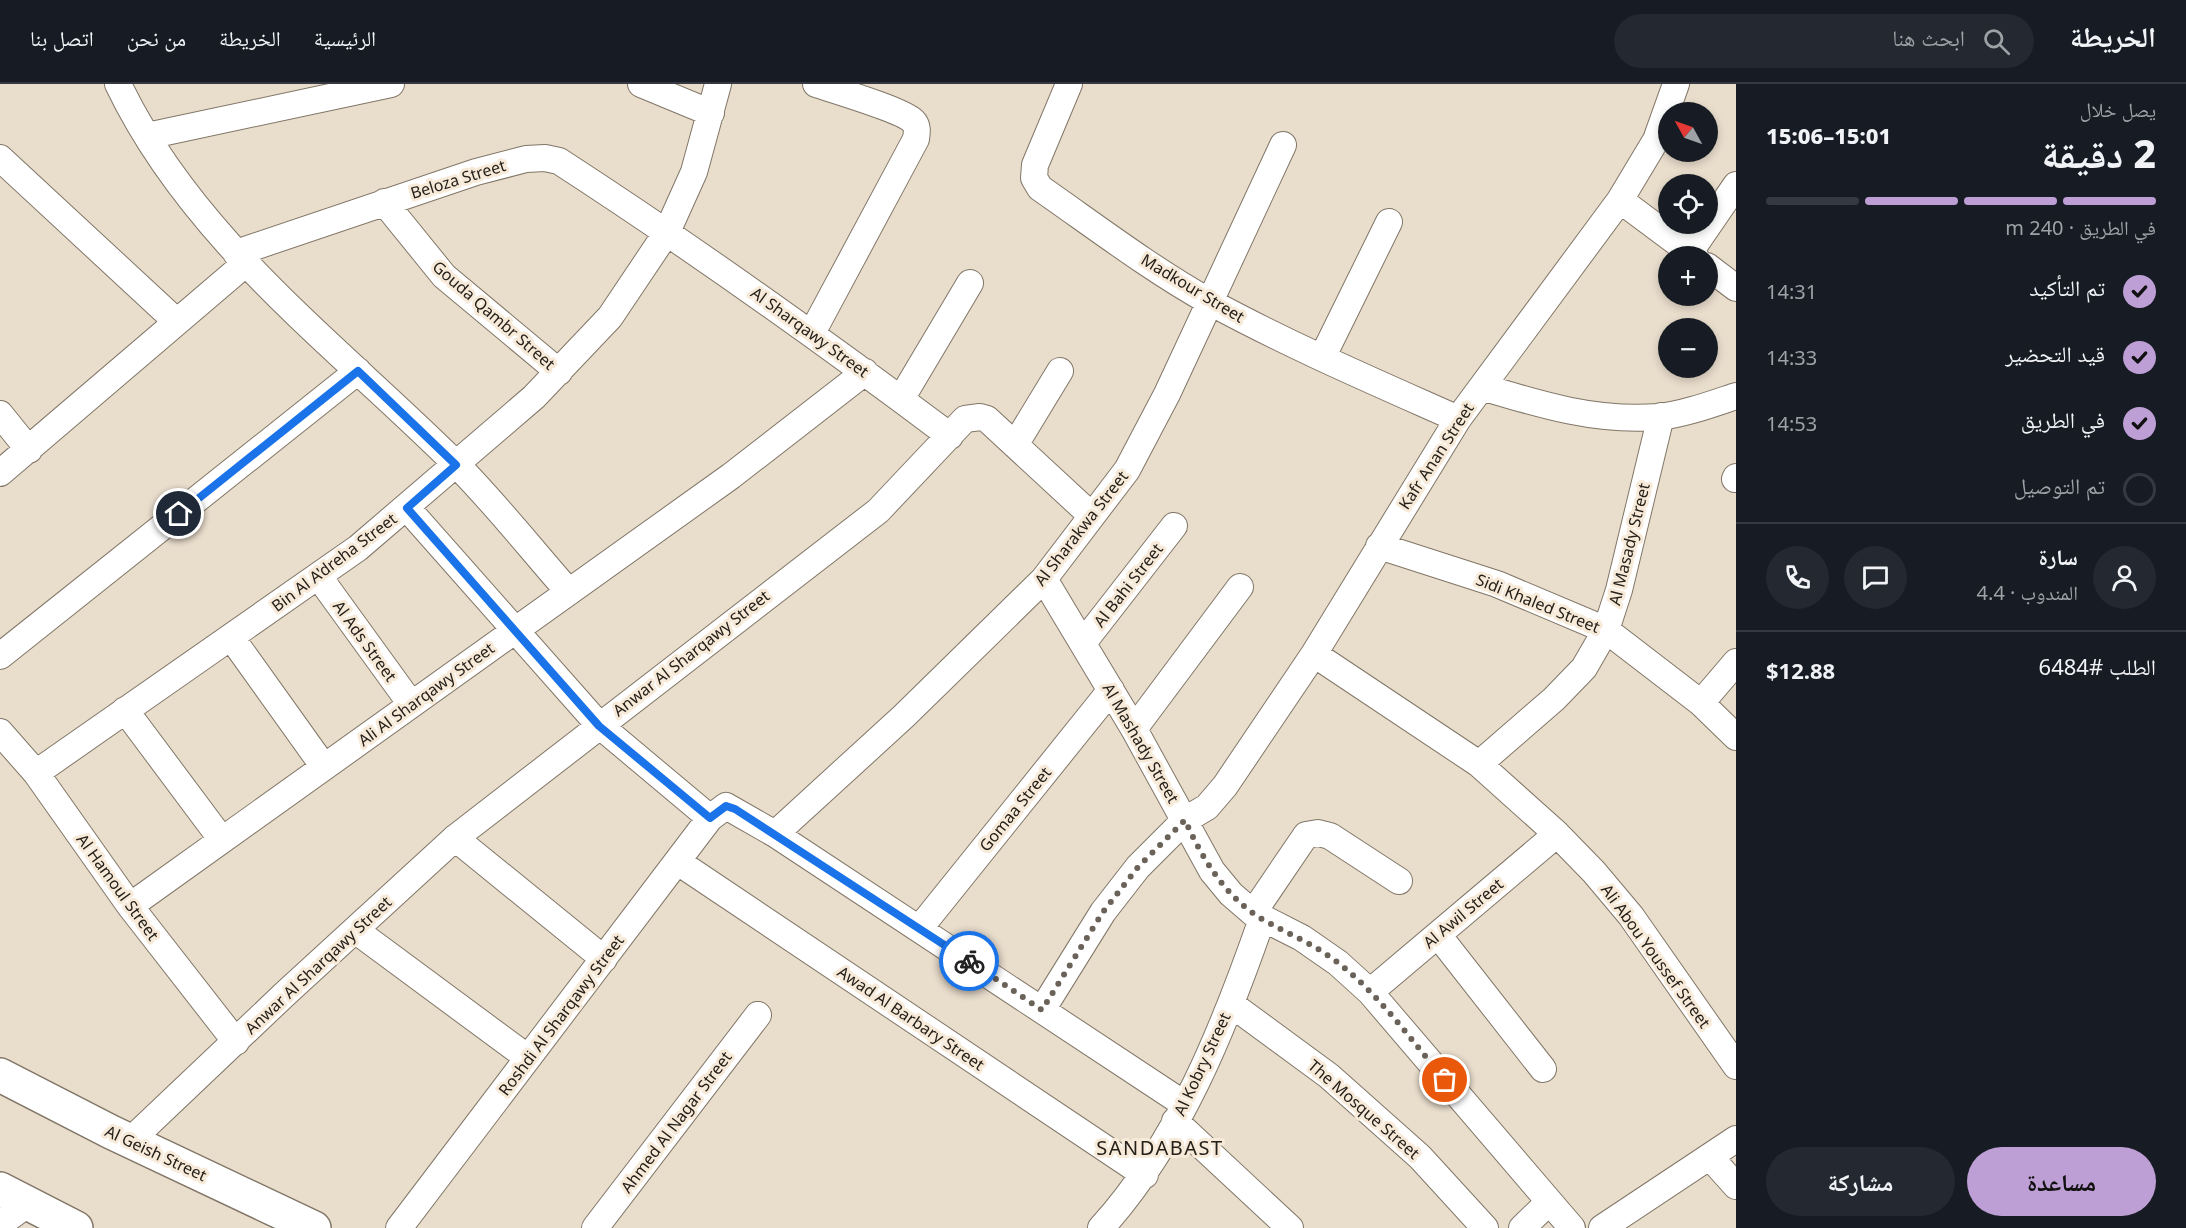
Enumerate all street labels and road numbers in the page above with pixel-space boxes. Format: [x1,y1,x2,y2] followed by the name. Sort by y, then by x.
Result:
[408,154,508,204] street label: Beloza Street
[1137,248,1249,328] street label: Madkour Street
[428,256,560,375] street label: Gouda Qambr Street
[747,282,874,382] street label: Al Sharqawy Street
[1393,398,1479,514] street label: Kafr Anan Street
[1029,466,1133,590] street label: Al Sharakwa Street
[1603,480,1655,608] street label: Al Masady Street
[267,507,401,616] street label: Bin Al A'dreha Street
[1088,538,1168,631] street label: Al Bahi Street
[1473,568,1603,638] street label: Sidi Khaled Street
[608,585,774,721] street label: Anwar Al Sharqawy Street
[328,596,402,686] street label: Al Ads Street
[353,637,499,751] street label: Ali Al Sharqawy Street
[1098,679,1184,807] street label: Al Mashady Street
[974,762,1056,856] street label: Gomaa Street
[72,829,164,945] street label: Al Hamoul Street
[1418,873,1508,953] street label: Al Awil Street
[1596,880,1716,1033] street label: Ali Abou Youssef Street
[240,891,396,1039] street label: Anwar Al Sharqawy Street
[493,930,629,1100] street label: Roshdi Al Sharqawy Street
[833,961,989,1076] street label: Awad Al Barbary Street
[1168,1009,1236,1119] street label: Al Kobry Street
[615,1047,737,1197] street label: Ahmed Al Nagar Street
[1303,1054,1425,1164] street label: The Mosque Street
[102,1120,211,1186] street label: Al Geish Street

